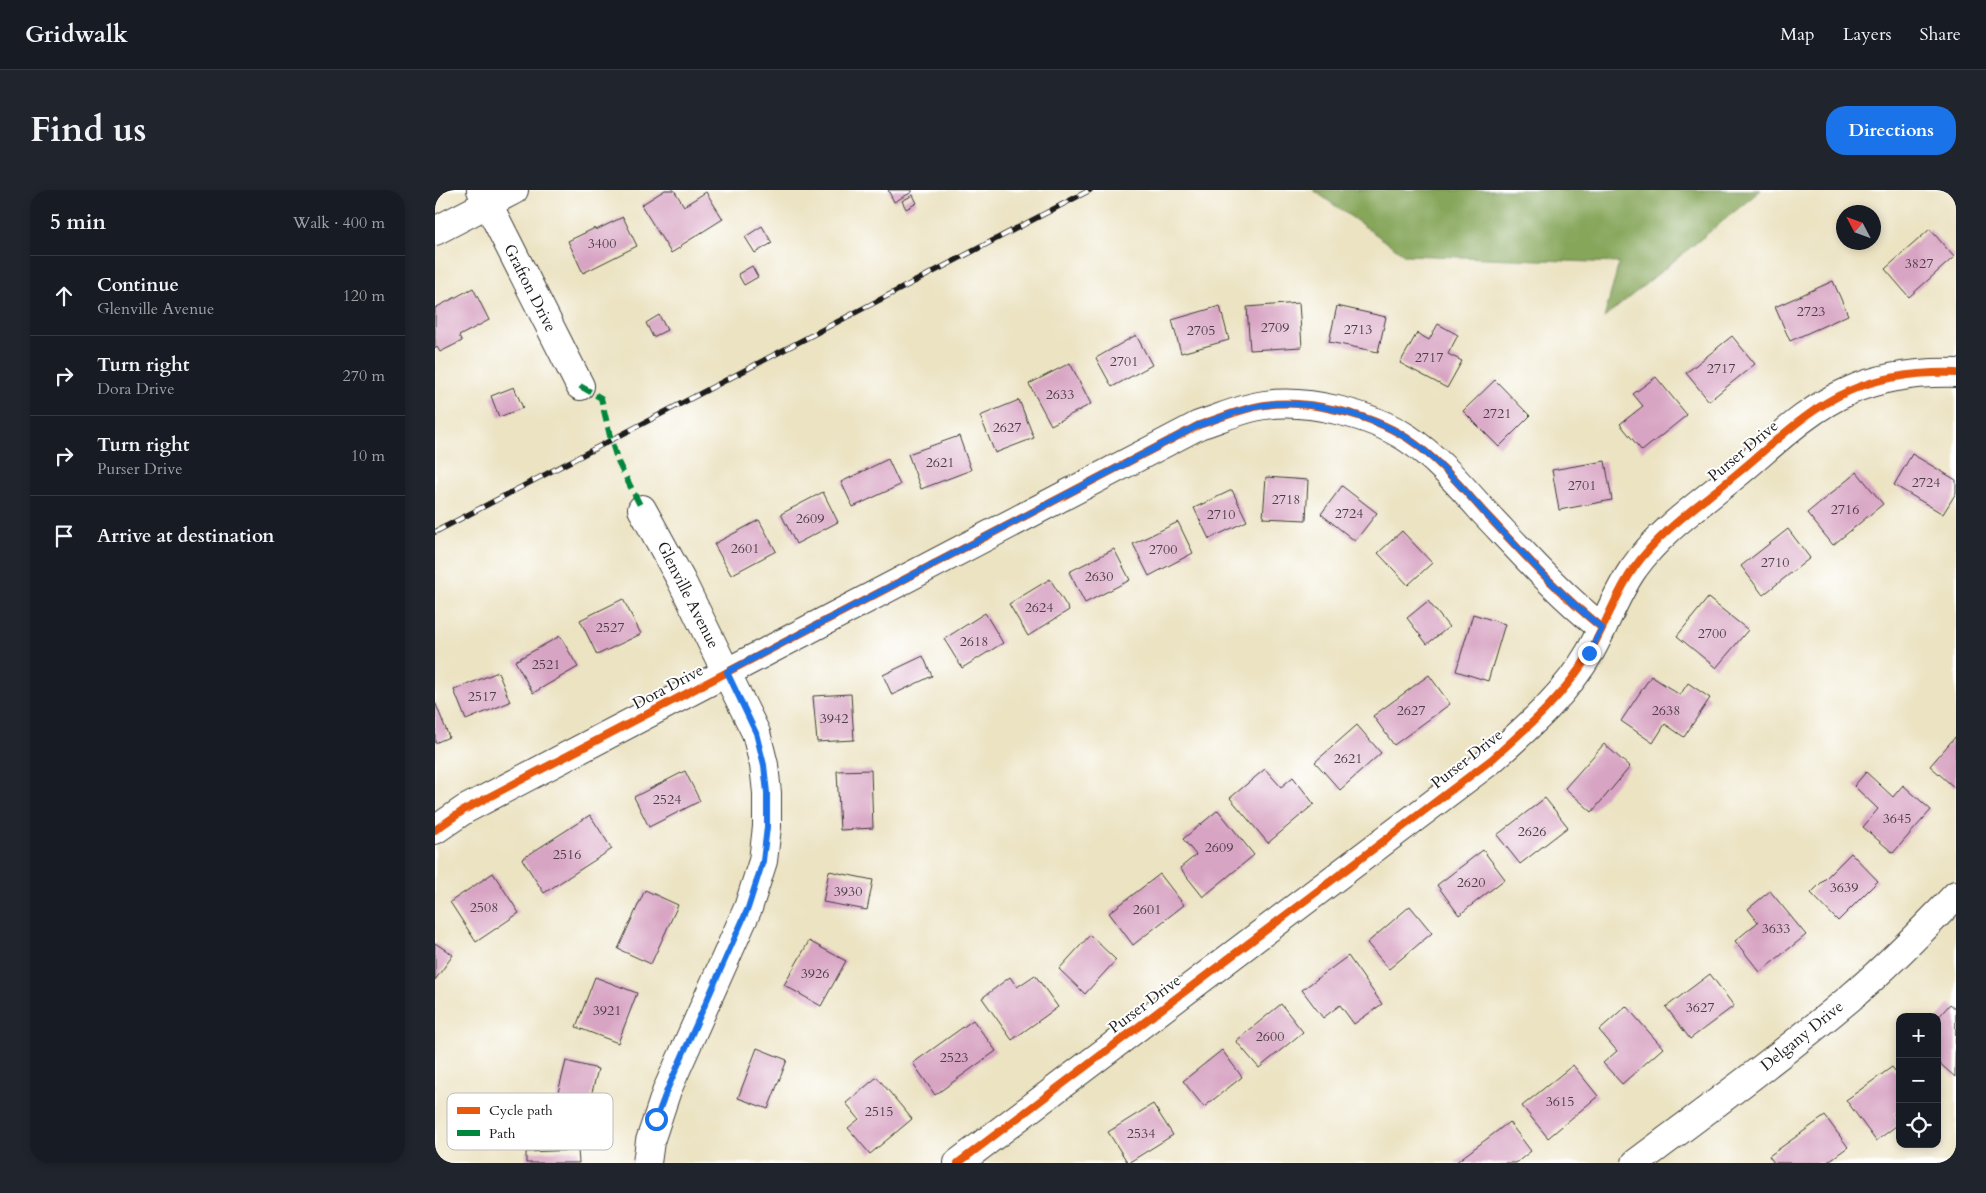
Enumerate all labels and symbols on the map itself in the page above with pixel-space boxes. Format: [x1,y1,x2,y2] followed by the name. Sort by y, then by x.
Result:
[1836,205,1881,250] north arrow
[588,234,616,253] house number: 3400
[498,240,562,336] street label: Grafton Drive
[1905,254,1933,273] house number: 3827
[1797,302,1825,321] house number: 2723
[1261,318,1289,337] house number: 2709
[1344,320,1372,339] house number: 2713
[1187,321,1215,340] house number: 2705
[1415,348,1443,367] house number: 2717
[1110,352,1138,371] house number: 2701
[1707,359,1735,378] house number: 2717
[1046,385,1074,404] house number: 2633
[1483,404,1511,423] house number: 2721
[1703,415,1783,487] street label: Purser Drive
[993,418,1021,437] house number: 2627
[926,453,954,472] house number: 2621
[1912,473,1940,492] house number: 2724
[1568,476,1596,495] house number: 2701
[1272,490,1300,509] house number: 2718
[1831,500,1859,519] house number: 2716
[1335,504,1363,523] house number: 2724
[1207,505,1235,524] house number: 2710
[796,509,824,528] house number: 2609
[652,538,724,652] street label: Glenville Avenue
[731,539,759,558] house number: 2601
[1149,540,1177,559] house number: 2700
[1761,553,1789,572] house number: 2710
[1085,567,1113,586] house number: 2630
[1025,598,1053,617] house number: 2624
[596,618,624,637] house number: 2527
[1698,624,1726,643] house number: 2700
[960,632,988,651] house number: 2618
[1578,642,1601,665] route end
[532,655,560,674] house number: 2521
[629,659,707,715] street label: Dora Drive
[468,687,496,706] house number: 2517
[1397,701,1425,720] house number: 2627
[1652,701,1680,720] house number: 2638
[820,709,848,728] house number: 3942
[1427,724,1507,794] street label: Purser Drive
[1334,749,1362,768] house number: 2621
[653,790,681,809] house number: 2524
[1883,809,1911,828] house number: 3645
[1518,822,1546,841] house number: 2626
[1205,838,1233,857] house number: 2609
[553,845,581,864] house number: 2516
[1457,873,1485,892] house number: 2620
[1830,878,1858,897] house number: 3639
[834,882,862,901] house number: 3930
[470,898,498,917] house number: 2508
[1133,900,1161,919] house number: 2601
[1762,919,1790,938] house number: 3633
[801,964,829,983] house number: 3926
[1104,969,1186,1039] street label: Purser Drive
[1756,996,1848,1076] street label: Delgany Drive
[1686,998,1714,1017] house number: 3627
[593,1001,621,1020] house number: 3921
[1256,1027,1284,1046] house number: 2600
[940,1048,968,1067] house number: 2523
[1546,1092,1574,1111] house number: 3615
[447,1093,613,1150] legend
[489,1101,553,1120] text: Cycle path
[865,1102,893,1121] house number: 2515
[645,1108,668,1131] route start
[489,1124,516,1143] text: Path
[1127,1124,1155,1143] house number: 2534

